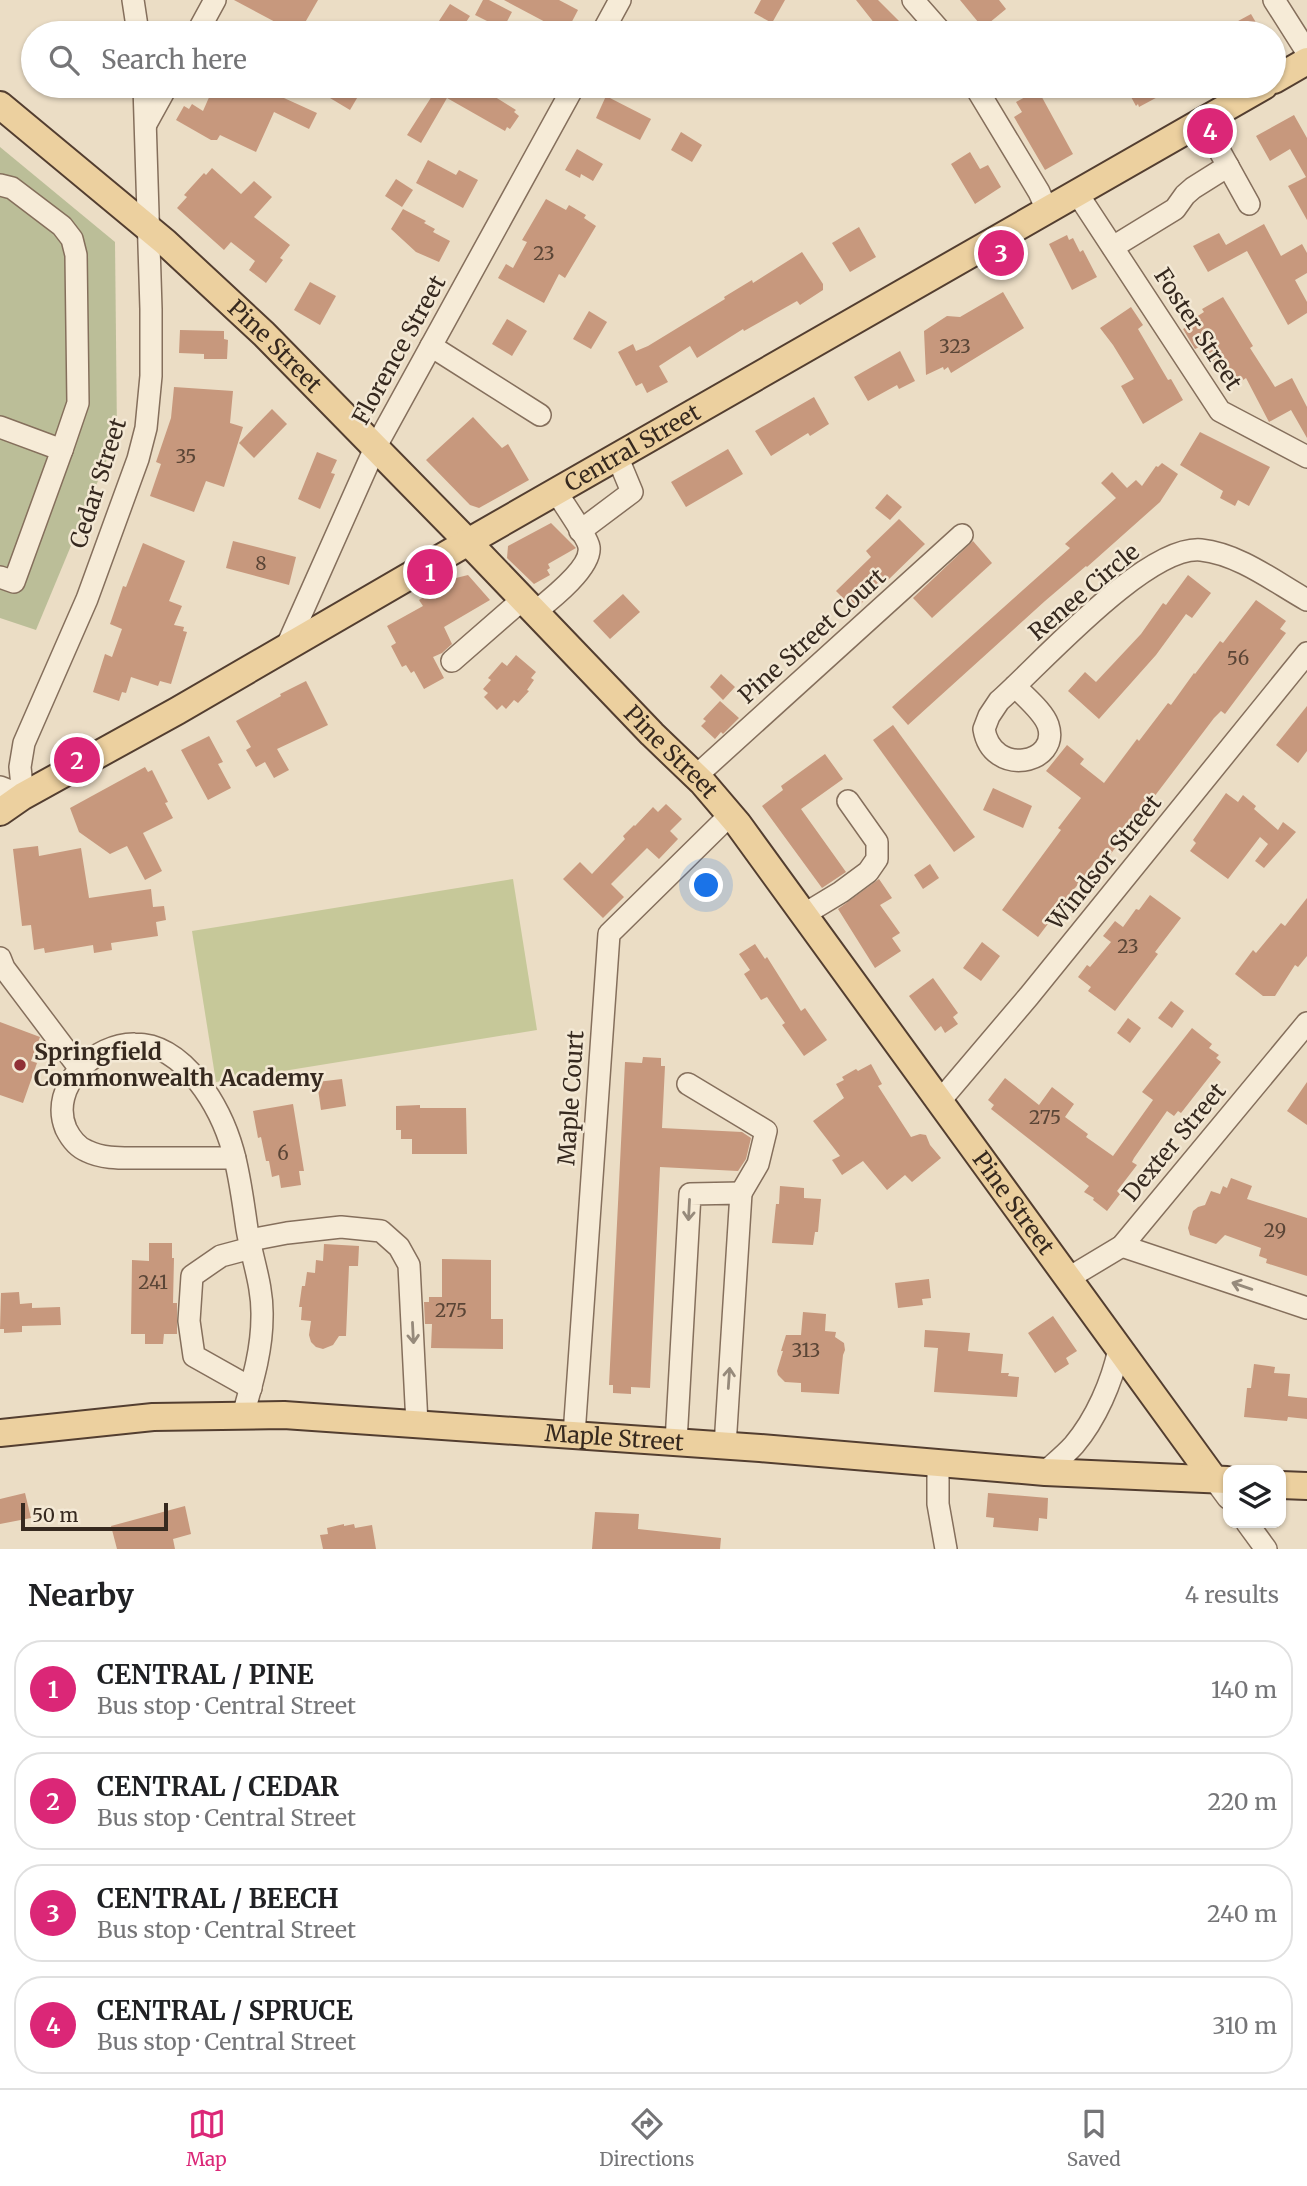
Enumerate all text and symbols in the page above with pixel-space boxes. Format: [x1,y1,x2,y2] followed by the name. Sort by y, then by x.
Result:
[21,21,1286,98] search box
[45,41,83,79] icon: search
[101,43,247,76] text: Search here
[1187,105,1233,157] pin: 4
[978,227,1024,279] pin: 3
[533,241,555,265] house number: 23
[1148,262,1249,395] street label: Foster Street
[346,270,452,429] street label: Florence Street
[222,293,328,399] street label: Pine Street
[939,334,971,358] house number: 323
[559,397,705,498] street label: Central Street
[63,414,132,552] street label: Cedar Street
[176,444,196,468] house number: 35
[1022,537,1145,646] street label: Renee Circle
[407,546,453,598] pin: 1
[255,551,267,575] house number: 8
[732,562,891,709] street label: Pine Street Court
[1227,646,1249,670] house number: 56
[618,699,725,804] street label: Pine Street
[54,734,100,786] pin: 2
[1040,788,1167,936] street label: Windsor Street
[689,868,723,902] your location
[1117,934,1139,958] house number: 23
[551,1030,590,1166] street label: Maple Court
[34,1037,324,1092] place label: Springfield Commonwealth Academy
[12,1057,28,1073] marker: Springfield Commonwealth Academy
[1116,1077,1232,1207] street label: Dexter Street
[1029,1105,1061,1129] house number: 275
[277,1141,289,1165] house number: 6
[967,1145,1061,1260] street label: Pine Street
[682,1198,695,1221] one-way arrow
[1264,1218,1286,1242] house number: 29
[138,1270,168,1294] house number: 241
[1232,1279,1254,1291] one-way arrow
[435,1298,467,1322] house number: 275
[406,1322,419,1345] one-way arrow
[792,1338,821,1362] house number: 313
[723,1367,736,1389] one-way arrow
[544,1418,685,1457] street label: Maple Street
[1223,1465,1286,1528] map controls
[1223,1465,1286,1528] button: layers
[21,1500,168,1532] scale bar
[32,1503,78,1527] text: 50 m
[28,1576,134,1614] text: Nearby
[1185,1580,1279,1609] text: 4 results
[97,1658,313,1691] text: CENTRAL / PINE
[48,1675,58,1704] text: 1
[1211,1675,1277,1704] text: 140 m
[97,1691,356,1720] text: Bus stop · Central Street
[97,1770,339,1803] text: CENTRAL / CEDAR
[46,1787,60,1816] text: 2
[1207,1787,1277,1816] text: 220 m
[97,1803,356,1832] text: Bus stop · Central Street
[97,1882,339,1915] text: CENTRAL / BEECH
[46,1899,60,1928] text: 3
[1207,1899,1277,1928] text: 240 m
[97,1915,356,1944] text: Bus stop · Central Street
[97,1994,353,2027] text: CENTRAL / SPRUCE
[46,2011,60,2040] text: 4
[1212,2011,1277,2040] text: 310 m
[97,2027,356,2056] text: Bus stop · Central Street
[186,2105,227,2171] tab: Map
[599,2105,694,2171] tab: Directions
[1067,2105,1121,2171] tab: Saved

